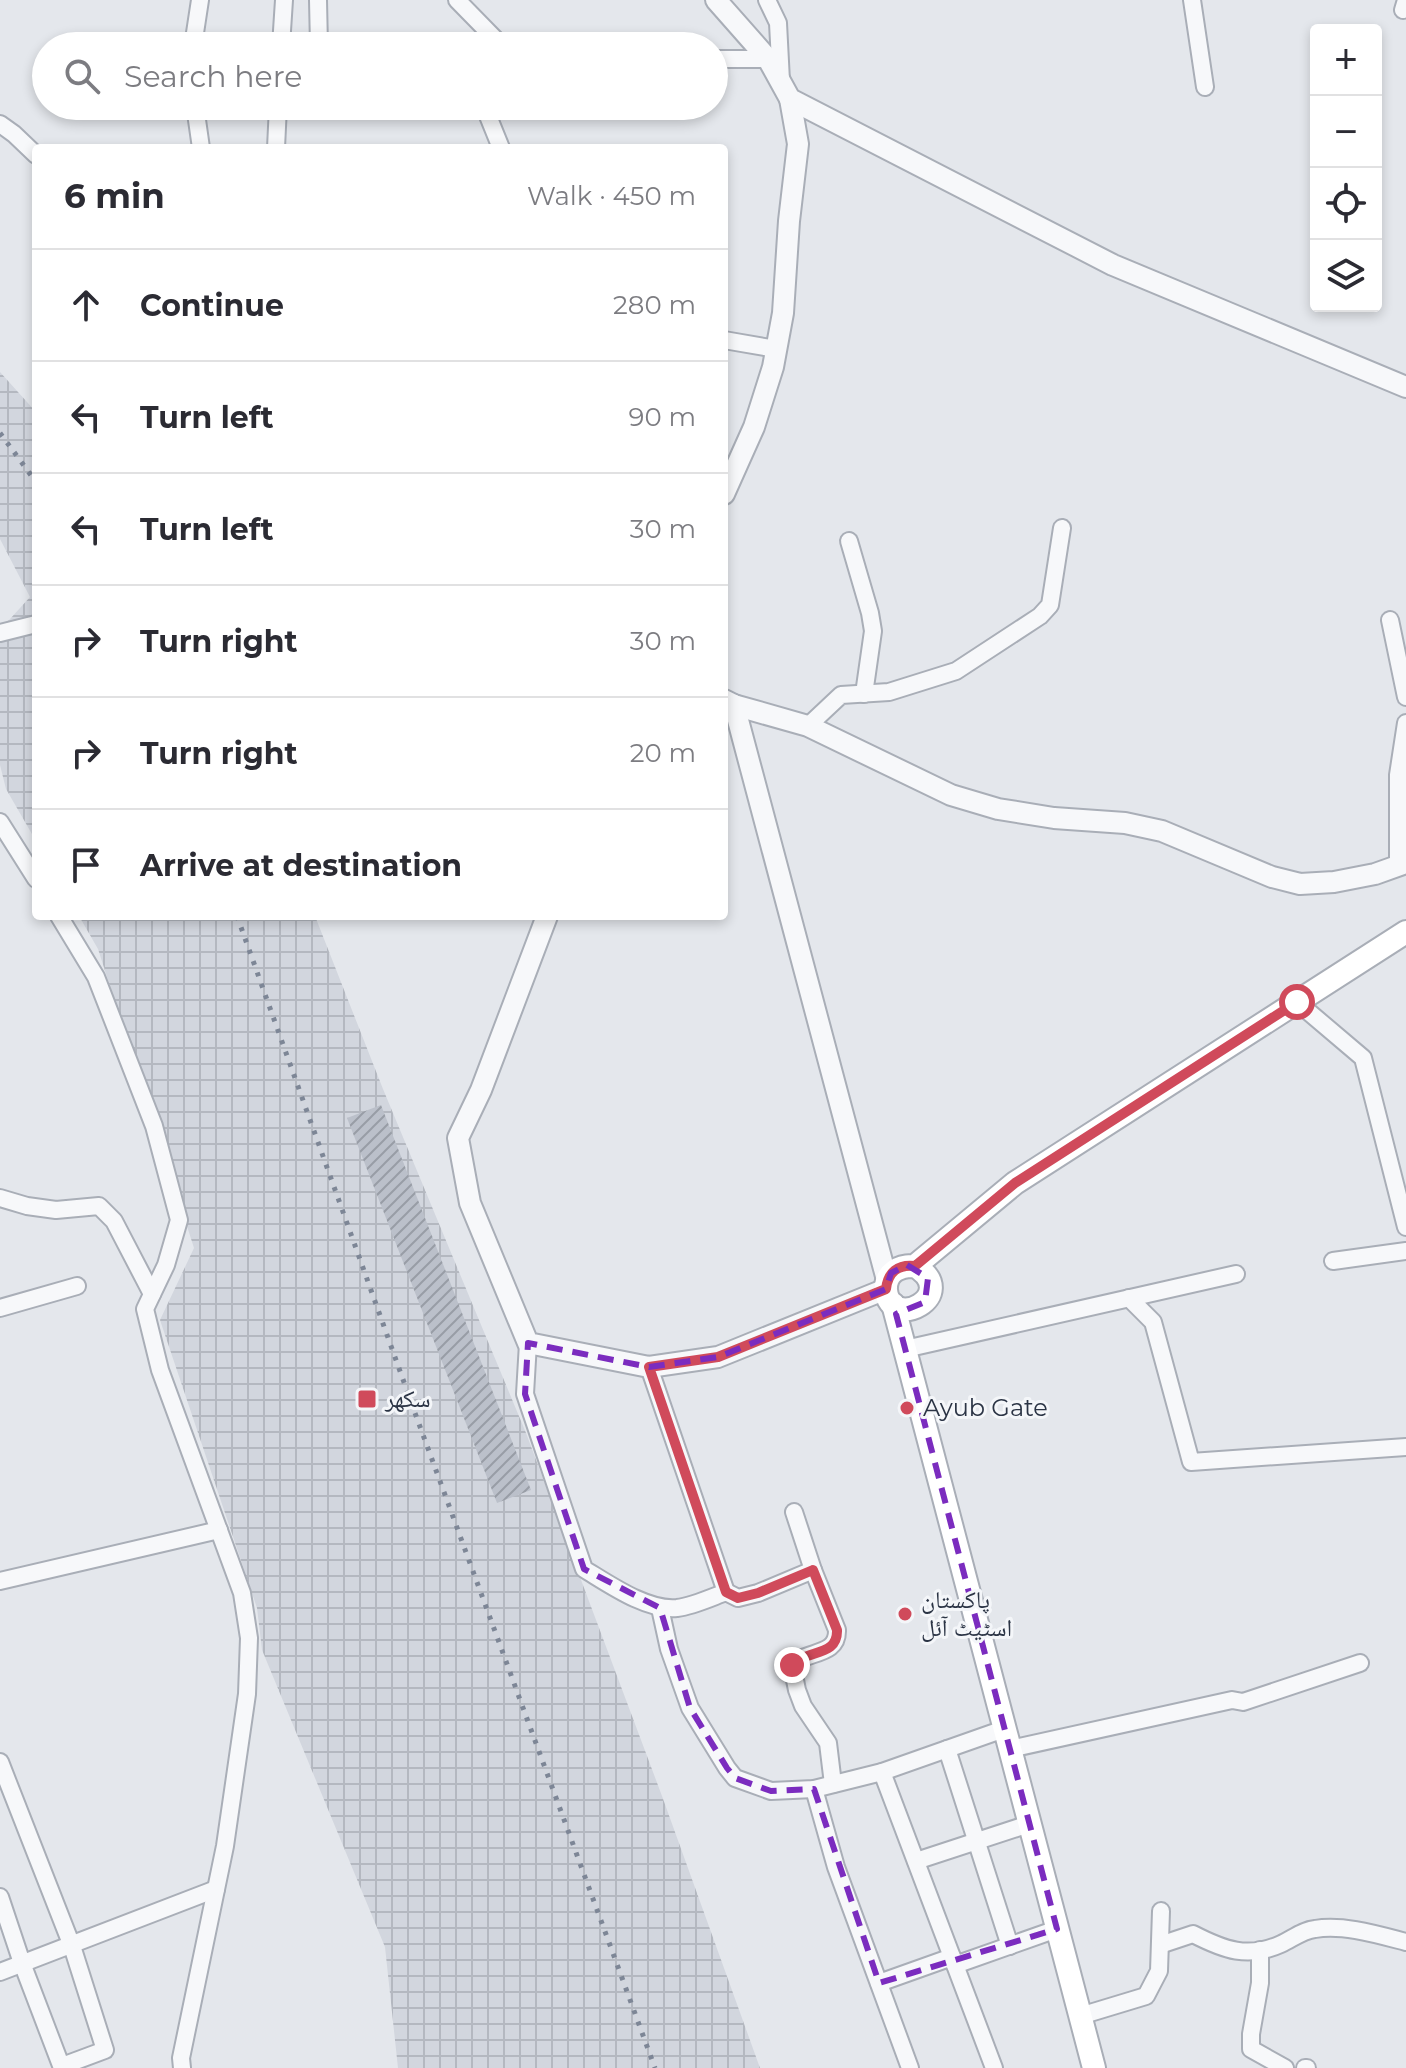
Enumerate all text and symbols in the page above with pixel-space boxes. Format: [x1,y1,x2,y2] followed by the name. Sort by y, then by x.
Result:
[1310,24,1382,312] map controls
[1310,24,1382,96] button: +
[32,32,728,120] search box
[60,54,104,98] icon: search
[124,58,302,95] text: Search here
[1310,96,1382,168] button: −
[1310,168,1382,240] button: locate
[64,175,165,217] text: 6 min
[527,180,696,212] text: Walk · 450 m
[1310,240,1382,312] button: layers
[64,283,108,327] icon: ahead
[140,287,284,324] text: Continue
[613,289,696,321] text: 280 m
[64,395,108,439] icon: left
[140,399,273,436] text: Turn left
[629,401,696,433] text: 90 m
[64,507,108,551] icon: left
[140,511,273,548] text: Turn left
[630,513,696,545] text: 30 m
[64,619,108,663] icon: right
[140,623,297,660] text: Turn right
[630,625,696,657] text: 30 m
[64,731,108,775] icon: right
[140,735,297,772] text: Turn right
[630,737,696,769] text: 20 m
[64,843,108,887] icon: arrive
[140,847,462,884] text: Arrive at destination
[1279,984,1315,1020] route start
[384,1384,431,1413] place label: سكهر
[356,1388,378,1410] marker: سكهر
[923,1393,1048,1422] place label: Ayub Gate
[898,1399,916,1417] marker: Ayub Gate
[921,1585,1012,1642] place label: پاکستان اسٹیٹ آئل
[896,1605,914,1623] marker: پاکستان اسٹیٹ آئل
[774,1647,810,1683] route end

